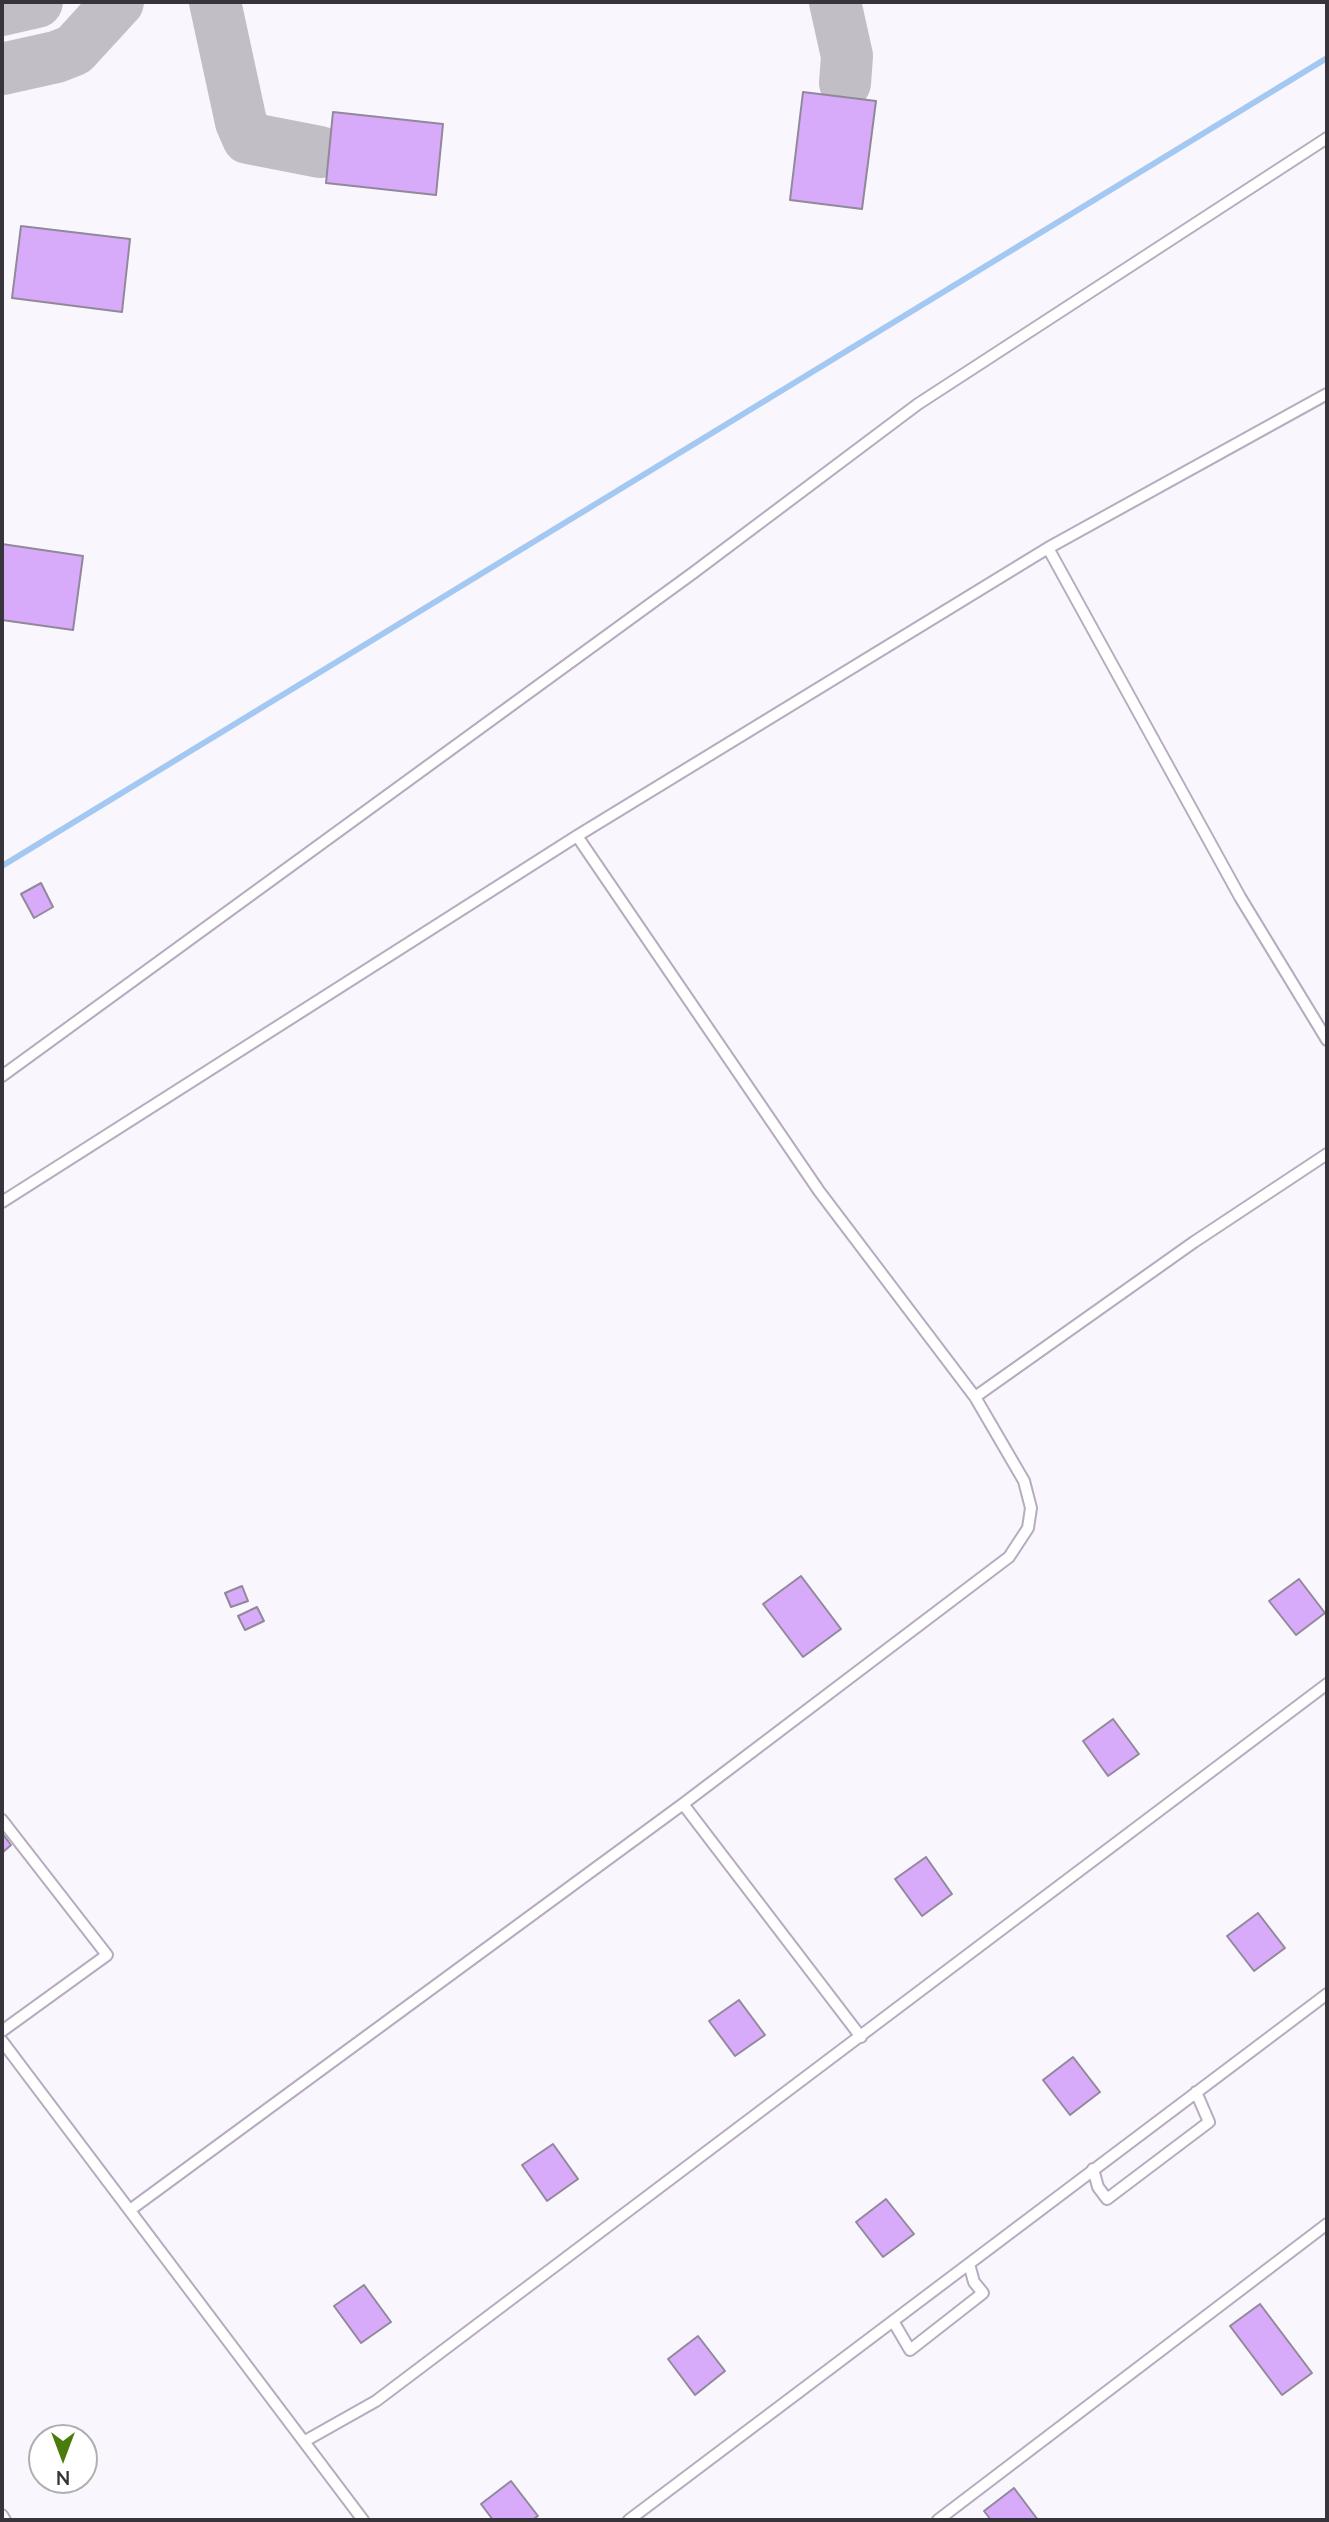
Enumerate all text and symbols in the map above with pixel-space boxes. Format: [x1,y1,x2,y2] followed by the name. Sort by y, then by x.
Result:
[28,2424,98,2494] north arrow
[56,2466,70,2490] text: N

